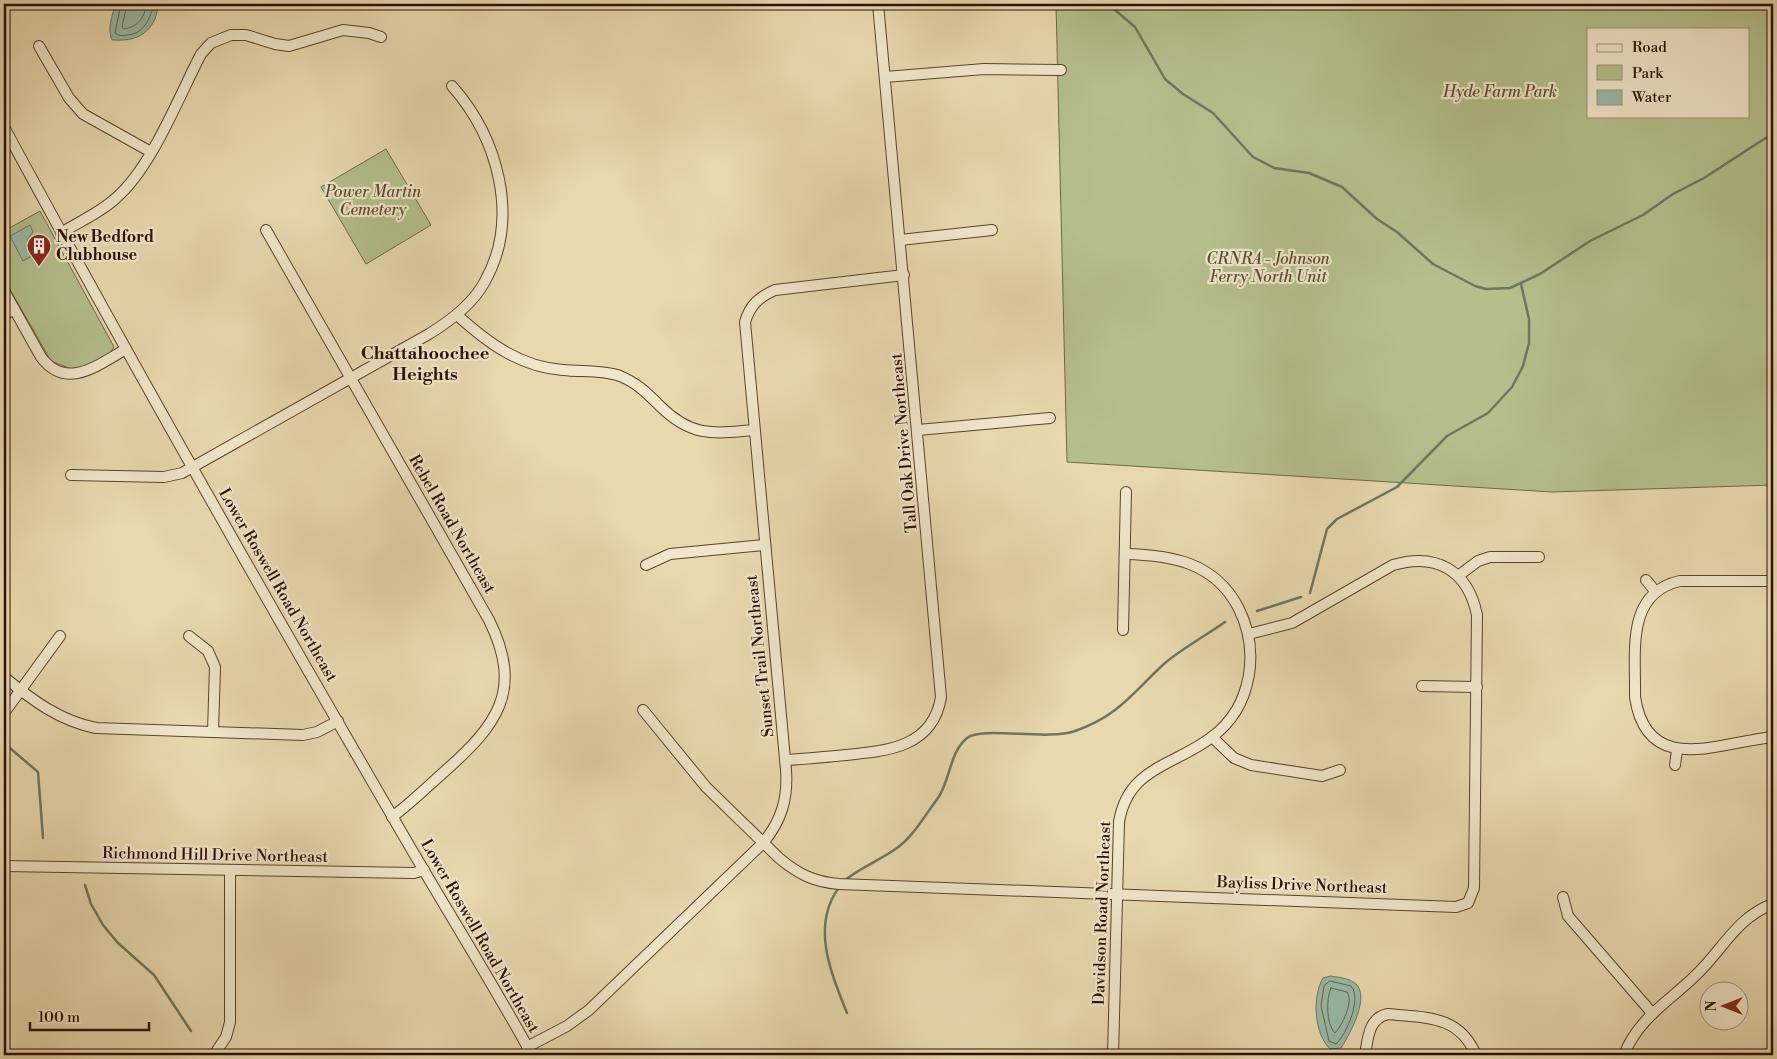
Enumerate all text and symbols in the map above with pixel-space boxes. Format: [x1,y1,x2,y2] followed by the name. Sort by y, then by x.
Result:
[1587,28,1750,118] legend
[1632,38,1667,57] text: Road
[1632,64,1664,83] text: Park
[1442,82,1557,102] park label: Hyde Farm Park
[1631,88,1672,107] text: Water
[324,182,422,220] park label: Power Martin Cemetery
[56,227,154,265] place label: New Bedford Clubhouse
[26,233,52,267] building icon: New Bedford Clubhouse
[1206,249,1331,287] park label: CRNRA - Johnson Ferry North Unit
[361,342,490,386] district label: Chattahoochee Heights
[886,352,922,533] street label: Tall Oak Drive Northeast
[404,451,500,597] street label: Rebel Road Northeast
[214,485,342,686] street label: Lower Roswell Road Northeast
[741,573,778,738] street label: Sunset Trail Northeast
[1089,820,1115,1005] street label: Davidson Road Northeast
[416,836,544,1037] street label: Lower Roswell Road Northeast
[102,843,329,867] street label: Richmond Hill Drive Northeast
[1215,872,1388,898] street label: Bayliss Drive Northeast
[1700,982,1750,1032] north arrow
[30,999,149,1031] scale bar
[1703,1000,1721,1012] text: N
[38,1008,80,1027] text: 100 m

